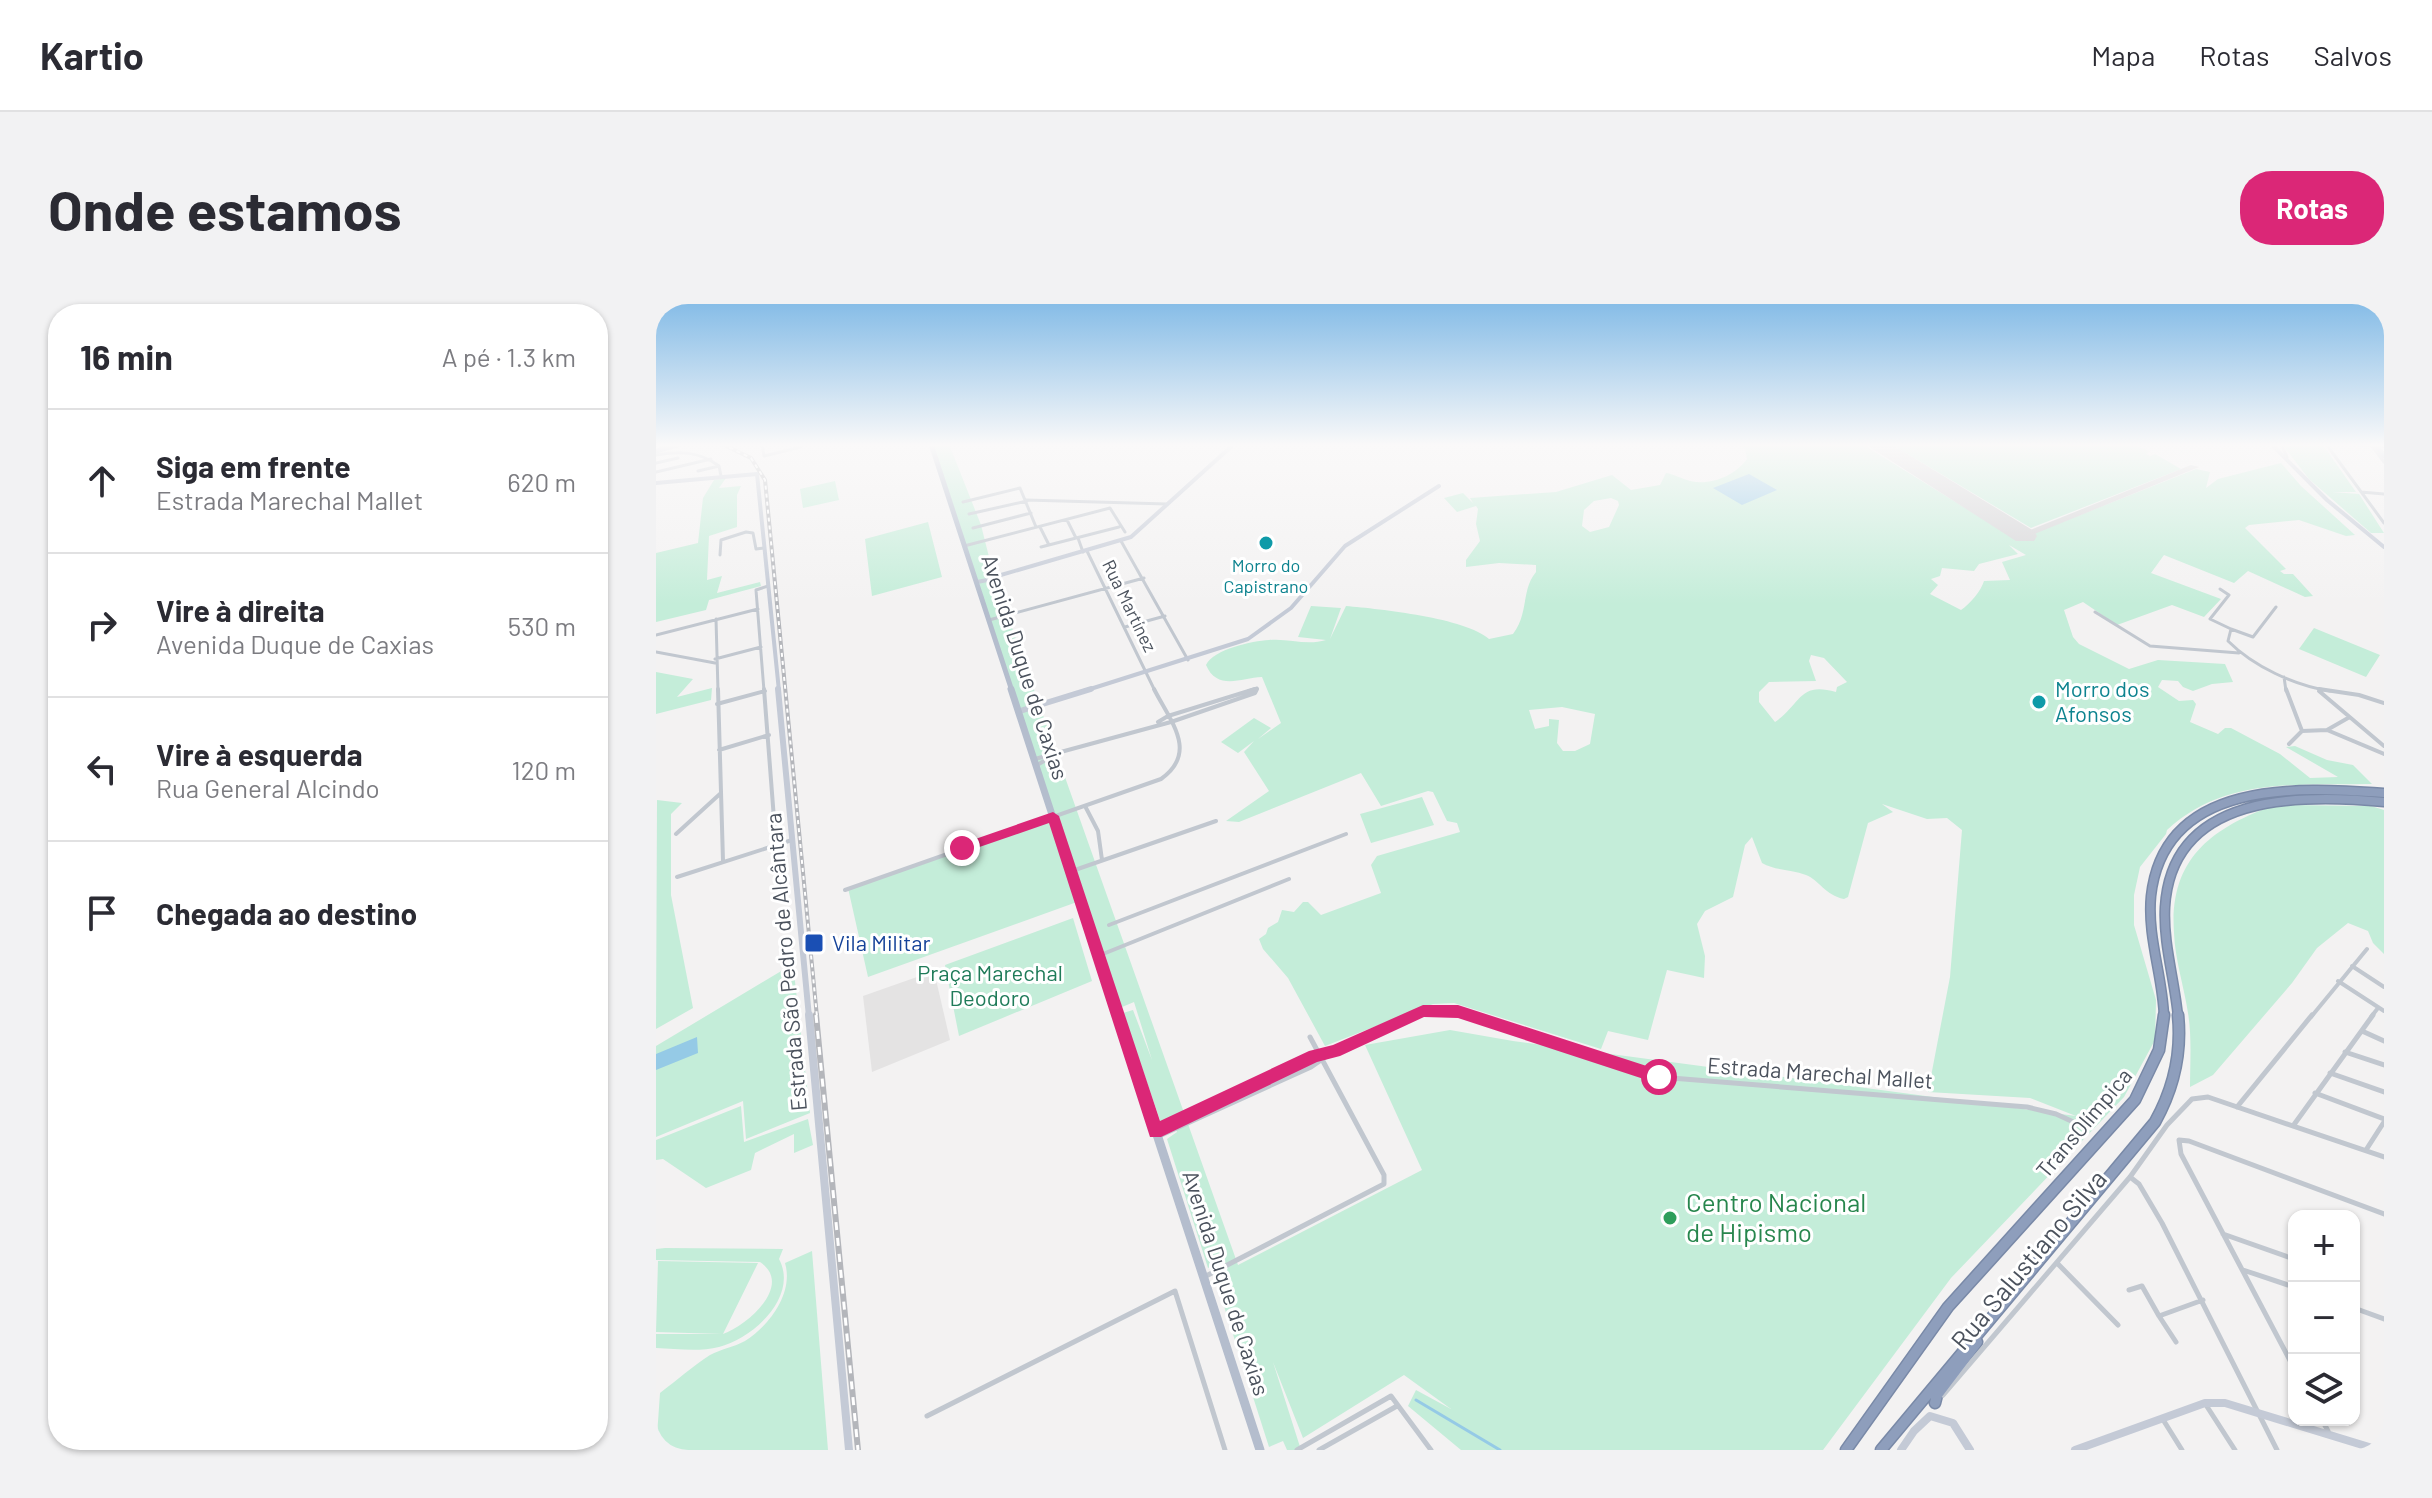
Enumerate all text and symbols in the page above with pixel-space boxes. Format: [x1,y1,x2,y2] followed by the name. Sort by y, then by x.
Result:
[40,32,144,78] text: Kartio
[2091,38,2155,72] text: Mapa
[2199,38,2269,72] text: Rotas
[2313,38,2392,72] text: Salvos
[2240,171,2384,245] button: Rotas
[48,175,402,242] text: Onde estamos
[80,336,173,377] text: 16 min
[442,341,576,372] text: A pé · 1.3 km
[156,448,351,484] text: Siga em frente
[80,459,124,503] icon: ahead
[507,466,576,497] text: 620 m
[156,484,423,515] text: Estrada Marechal Mallet
[1257,534,1275,552] marker: Morro do Capistrano
[977,551,1075,783] street label: Avenida Duque de Caxias
[1224,554,1308,597] place label: Morro do Capistrano
[1098,556,1162,655] street label: Rua Martínez
[156,592,325,628] text: Vire à direita
[80,603,124,647] icon: right
[508,610,576,641] text: 530 m
[156,628,434,659] text: Avenida Duque de Caxias
[2055,675,2150,726] place label: Morro dos Afonsos
[2030,693,2048,711] marker: Morro dos Afonsos
[156,736,363,772] text: Vire à esquerda
[80,747,124,791] icon: left
[512,754,576,785] text: 120 m
[156,772,380,803] text: Rua General Alcindo
[759,812,811,1112] street label: Estrada São Pedro de Alcântara
[944,830,980,866] route end
[80,891,124,935] icon: arrive
[156,895,417,931] text: Chegada ao destino
[832,929,931,955] place label: Vila Militar
[803,932,825,954] marker: Vila Militar
[917,959,1063,1010] park label: Praça Marechal Deodoro
[1706,1051,1934,1093] street label: Estrada Marechal Mallet
[1641,1059,1677,1095] route start
[2030,1062,2137,1182] street label: TransOlímpica
[1944,1163,2112,1355] street label: Rua Salustiano Silva
[1178,1167,1276,1399] street label: Avenida Duque de Caxias
[1686,1186,1866,1247] place label: Centro Nacional de Hipismo
[1661,1209,1679,1227] marker: Centro Nacional de Hipismo
[2288,1210,2360,1426] map controls
[2288,1210,2360,1282] button: +
[2288,1282,2360,1354] button: −
[2288,1354,2360,1426] button: layers

